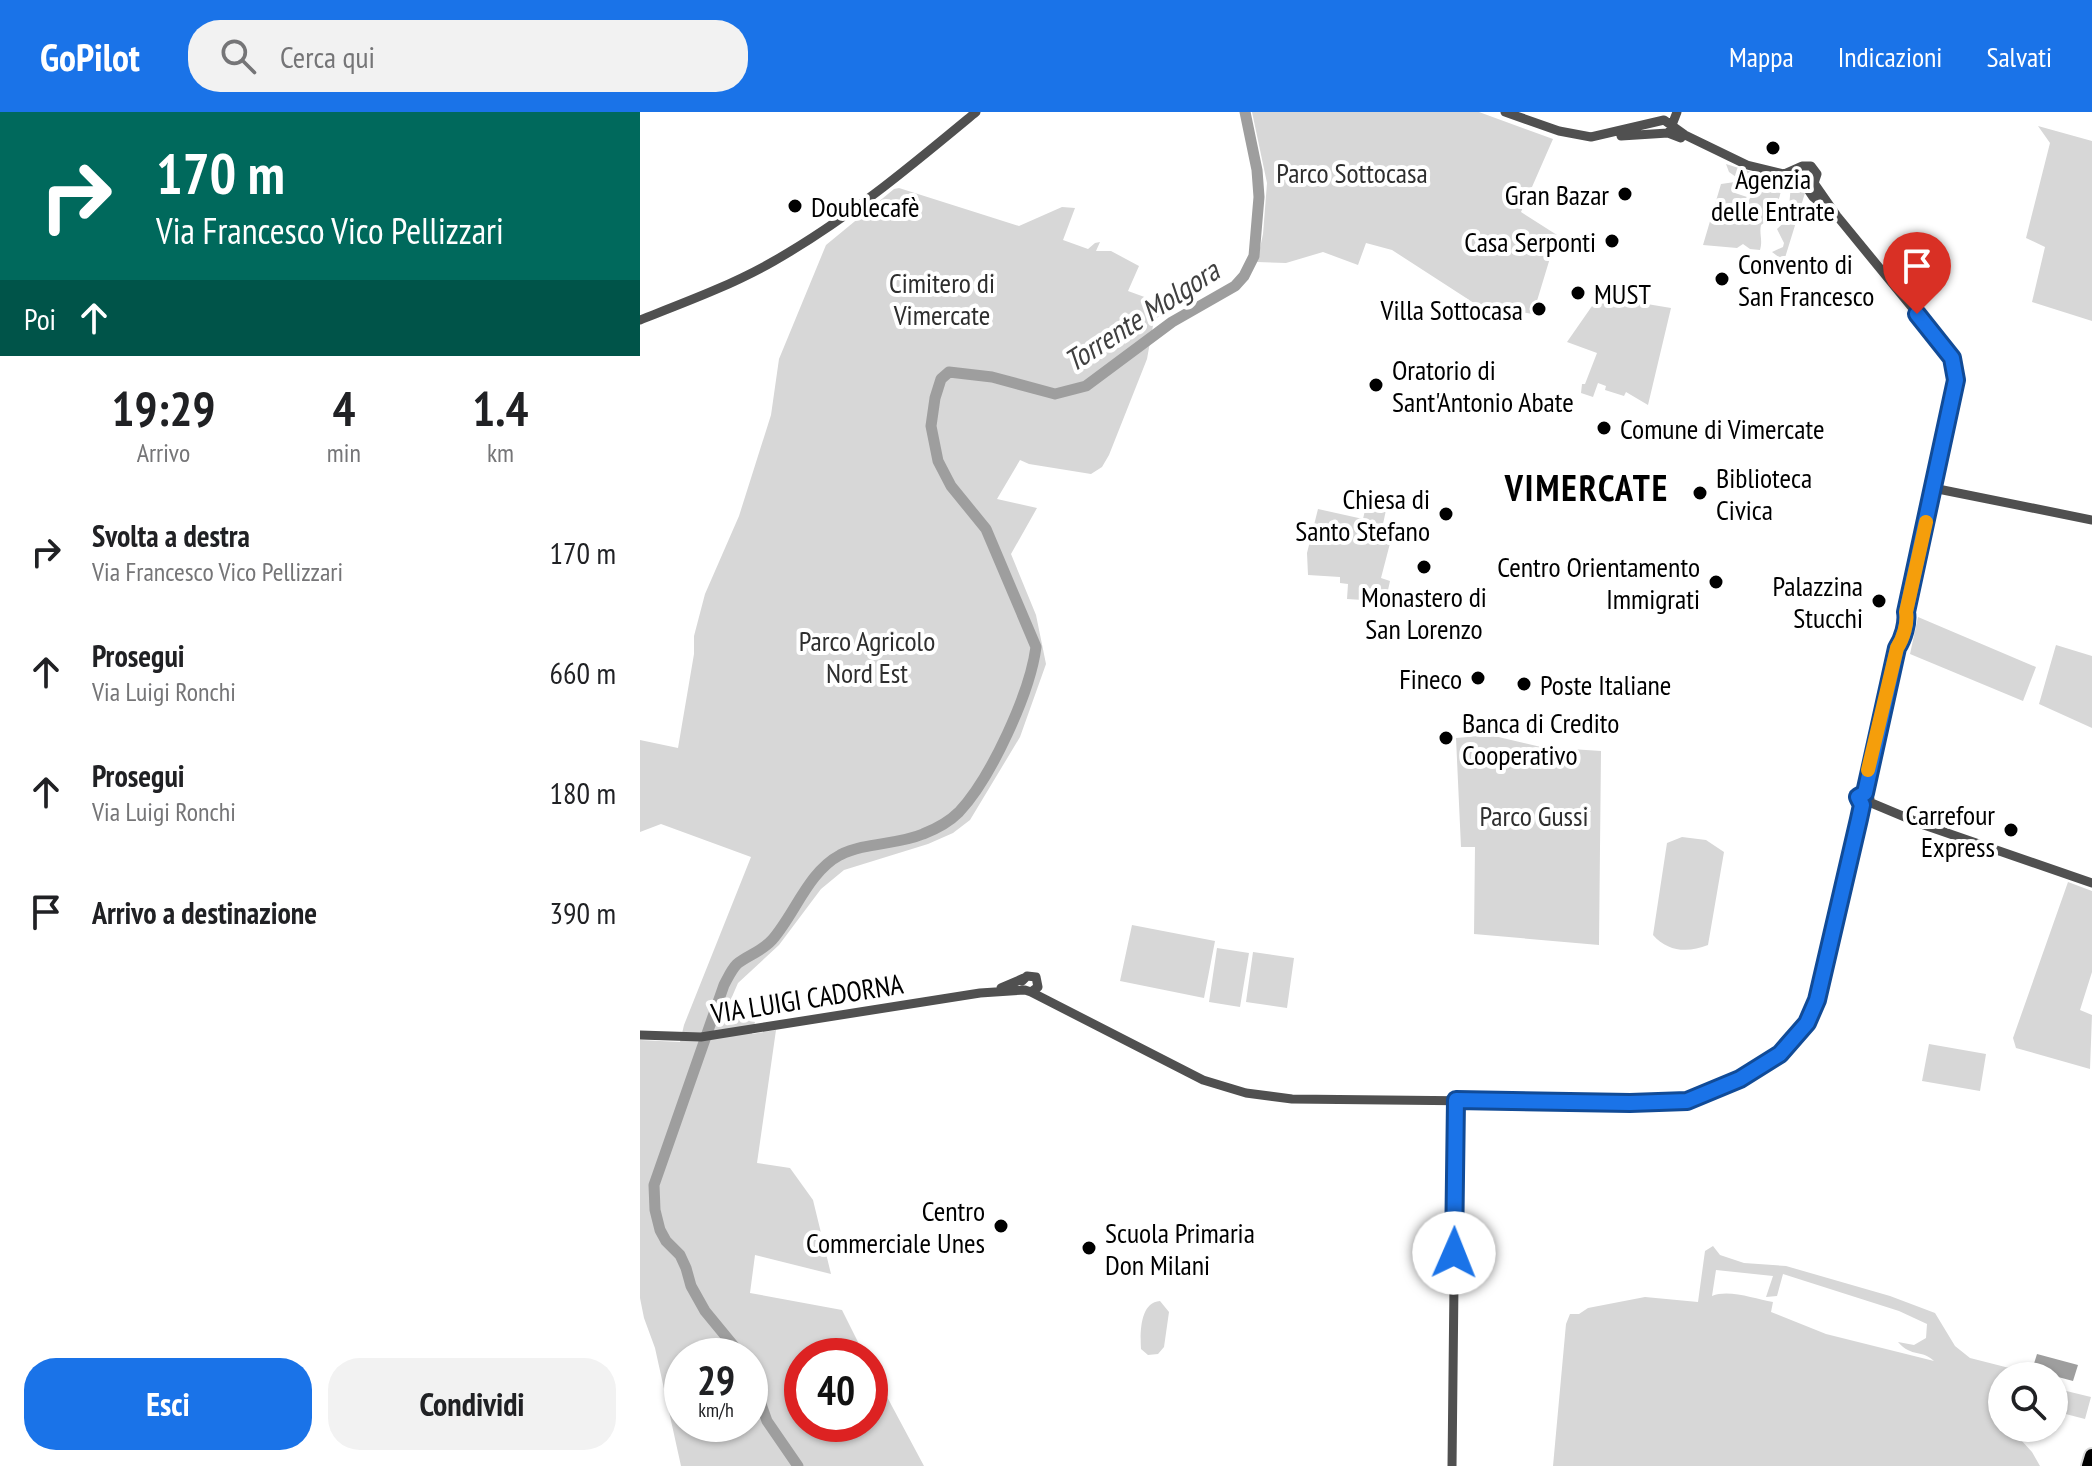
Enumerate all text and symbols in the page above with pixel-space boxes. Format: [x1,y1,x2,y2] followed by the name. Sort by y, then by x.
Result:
[188,20,748,92] search box
[40,32,140,81] text: GoPilot
[216,34,260,78] icon: search
[280,37,375,76] text: Cerca qui
[1729,38,1794,75] text: Mappa
[1838,38,1942,75] text: Indicazioni
[1986,38,2052,75] text: Salvati
[156,137,285,209] text: 170 m
[1764,139,1782,157] marker: Agenzia delle Entrate
[24,144,128,248] icon: right
[1276,154,1428,191] park label: Parco Sottocasa
[1711,160,1835,229] place label: Agenzia delle Entrate
[1505,176,1609,213] place label: Gran Bazar
[1616,185,1634,203] marker: Gran Bazar
[811,188,920,225] place label: Doublecafè
[786,197,804,215] marker: Doublecafè
[156,207,504,254] text: Via Francesco Vico Pellizzari
[1464,223,1596,260] place label: Casa Serponti
[1603,232,1621,250] marker: Casa Serponti
[1883,232,1951,314] pin
[1895,244,1939,288] icon: arrive
[1738,245,1874,314] place label: Convento di San Francesco
[1056,249,1228,380] water label: Torrente Molgora
[889,264,995,333] park label: Cimitero di Vimercate
[1713,270,1731,288] marker: Convento di San Francesco
[1594,275,1651,312] place label: MUST
[1569,284,1587,302] marker: MUST
[1380,291,1523,328] place label: Villa Sottocasa
[72,296,116,340] icon: ahead
[24,299,56,338] text: Poi
[1530,300,1548,318] marker: Villa Sottocasa
[1392,351,1574,420] place label: Oratorio di Sant'Antonio Abate
[1367,376,1385,394] marker: Oratorio di Sant'Antonio Abate
[112,377,215,439] text: 19:29
[332,377,355,439] text: 4
[472,377,528,439] text: 1.4
[1620,410,1825,447] place label: Comune di Vimercate
[1595,419,1613,437] marker: Comune di Vimercate
[137,436,190,469] text: Arrivo
[327,436,361,469] text: min
[487,436,514,469] text: km
[1716,459,1812,528] place label: Biblioteca Civica
[1504,464,1669,511] district label: VIMERCATE
[1295,480,1430,549] place label: Chiesa di Santo Stefano
[1691,484,1709,502] marker: Biblioteca Civica
[1437,505,1455,523] marker: Chiesa di Santo Stefano
[92,516,250,555] text: Svolta a destra
[24,530,68,574] icon: right
[550,533,616,572] text: 170 m
[1497,548,1700,617] place label: Centro Orientamento Immigrati
[92,555,343,588] text: Via Francesco Vico Pellizzari
[1415,558,1433,576] marker: Monastero di San Lorenzo
[1772,567,1863,636] place label: Palazzina Stucchi
[1707,573,1725,591] marker: Centro Orientamento Immigrati
[1361,578,1487,647] place label: Monastero di San Lorenzo
[1870,592,1888,610] marker: Palazzina Stucchi
[799,622,935,691] park label: Parco Agricolo Nord Est
[92,636,185,675] text: Prosegui
[24,650,68,694] icon: ahead
[550,653,616,692] text: 660 m
[1399,660,1462,697] place label: Fineco
[1540,666,1671,703] place label: Poste Italiane
[1469,669,1487,687] marker: Fineco
[92,675,236,708] text: Via Luigi Ronchi
[1515,675,1533,693] marker: Poste Italiane
[1462,704,1619,773] place label: Banca di Credito Cooperativo
[1437,729,1455,747] marker: Banca di Credito Cooperativo
[92,756,185,795] text: Prosegui
[24,770,68,814] icon: ahead
[550,773,616,812] text: 180 m
[92,795,236,828] text: Via Luigi Ronchi
[1906,796,1995,865] place label: Carrefour Express
[1479,797,1589,834] park label: Parco Gussi
[2002,821,2020,839] marker: Carrefour Express
[24,890,68,934] icon: arrive
[92,893,317,932] text: Arrivo a destinazione
[550,893,616,932] text: 390 m
[707,964,906,1032] street label: VIA LUIGI CADORNA
[806,1192,985,1261] place label: Centro Commerciale Unes
[1412,1211,1496,1295] position arrow
[1105,1214,1255,1283] place label: Scuola Primaria Don Milani
[992,1217,1010,1235] marker: Centro Commerciale Unes
[1080,1239,1098,1257] marker: Scuola Primaria Don Milani
[784,1338,888,1442] speed limit sign: 40
[697,1354,735,1406] text: 29
[24,1358,312,1450] button: Esci
[328,1358,616,1450] button: Condividi
[1988,1362,2068,1442] map controls
[1988,1362,2068,1442] button: search
[698,1397,734,1423] text: km/h

